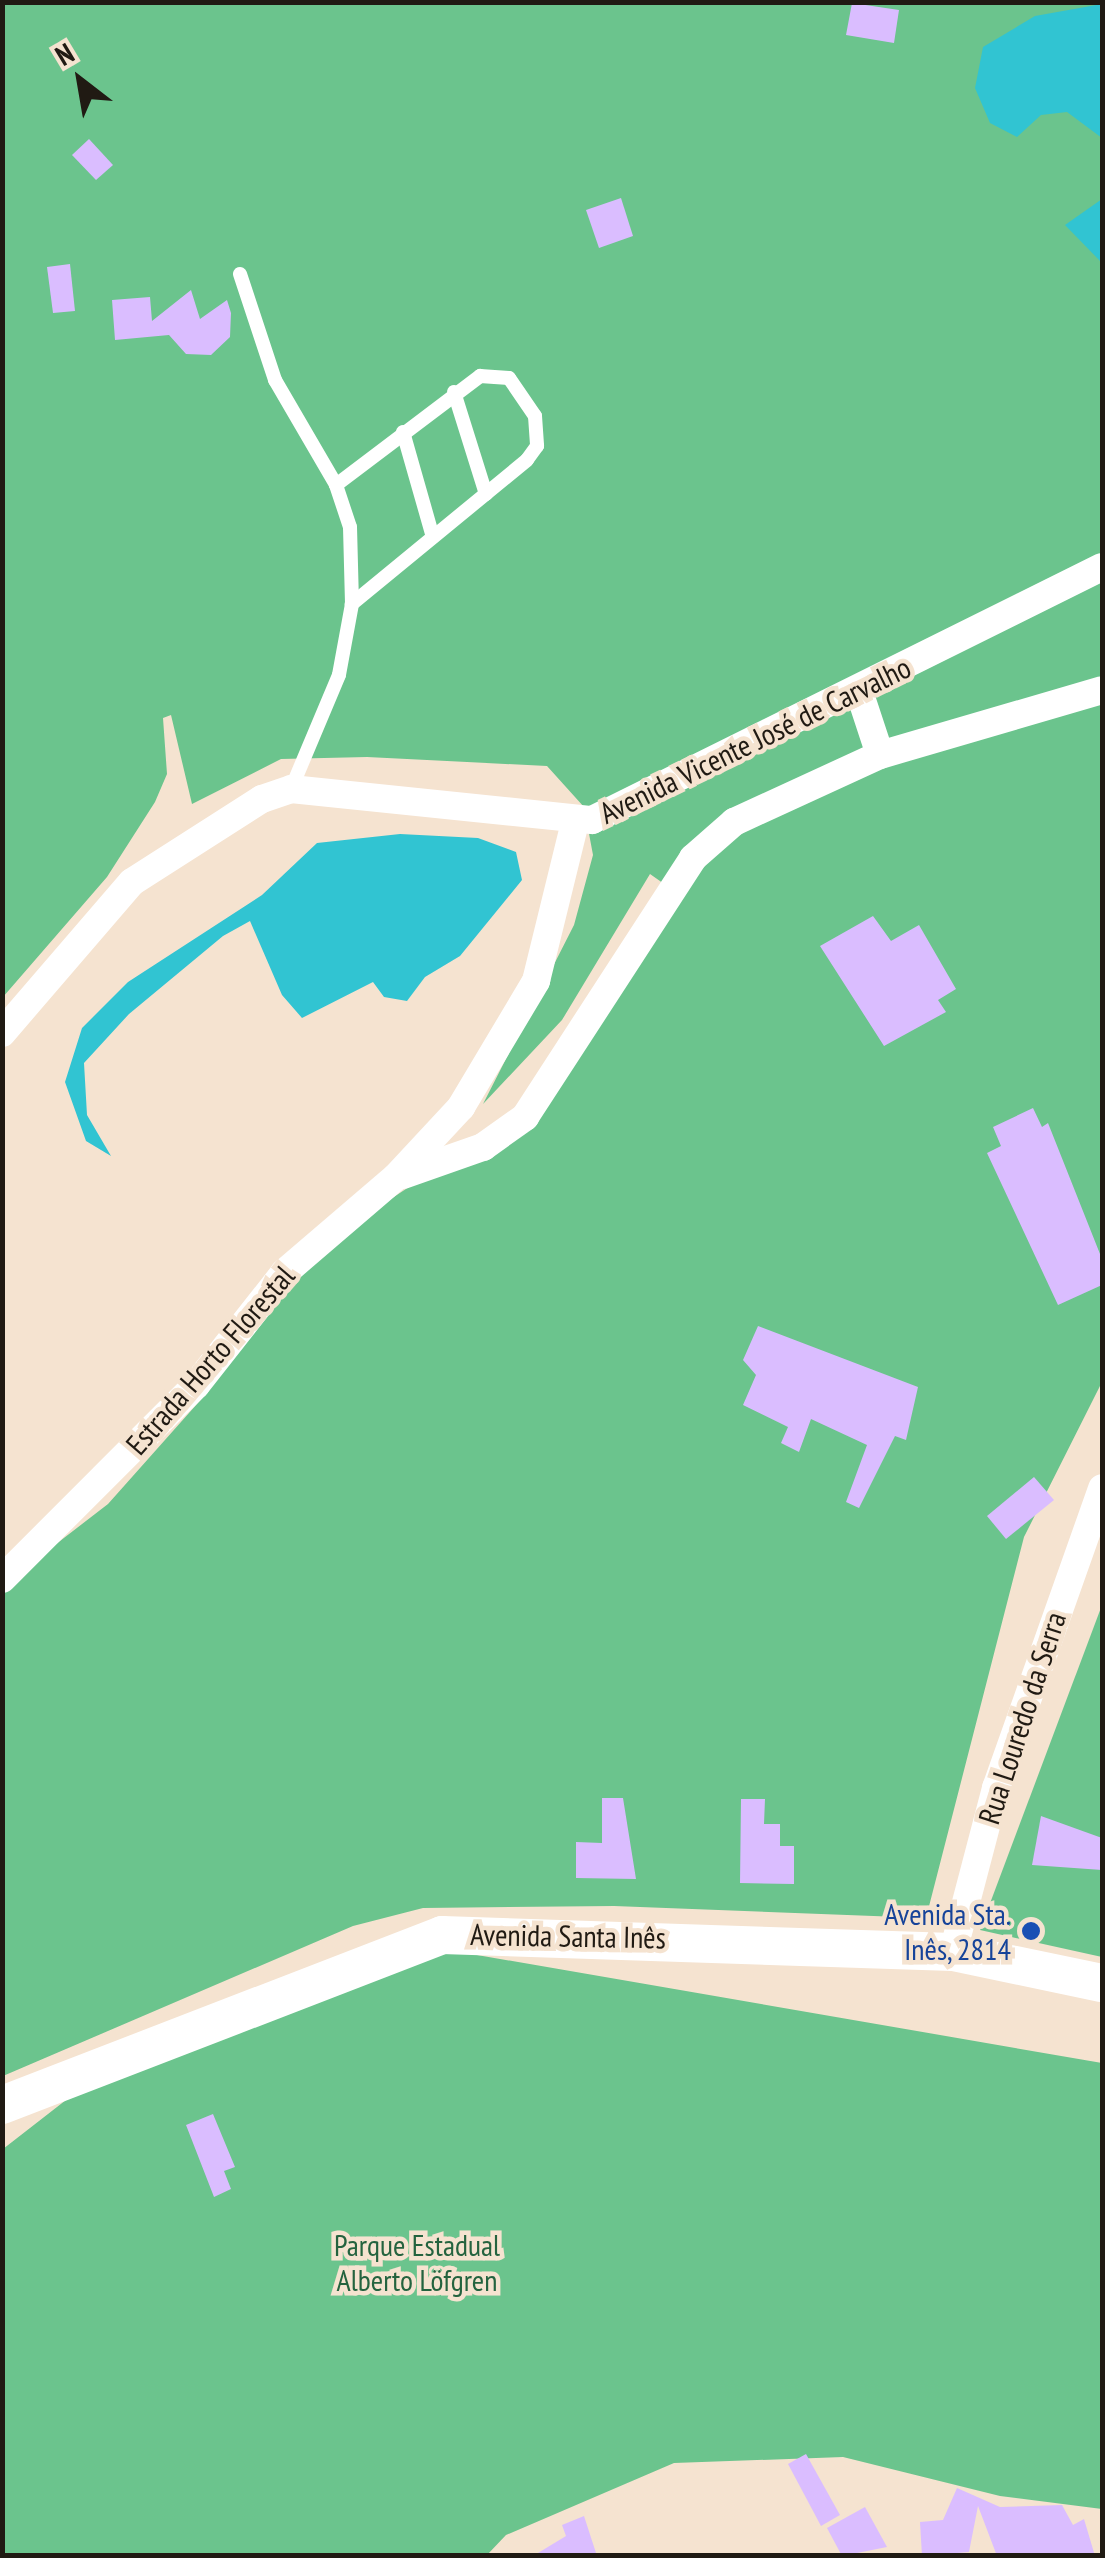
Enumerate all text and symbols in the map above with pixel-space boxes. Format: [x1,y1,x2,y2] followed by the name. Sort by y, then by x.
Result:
[30,30,130,130] north arrow
[48,34,80,74] text: N
[593,649,917,831] street label: Avenida Vicente José de Carvalho
[118,1258,302,1462] street label: Estrada Horto Florestal
[971,1607,1073,1829] street label: Rua Louredo da Serra
[884,1896,1011,1966] place label: Avenida Sta. Inês, 2814
[470,1916,666,1956] street label: Avenida Santa Inês
[1020,1920,1042,1942] marker: Avenida Sta. Inês, 2814
[334,2227,500,2298] park label: Parque Estadual Alberto Löfgren

